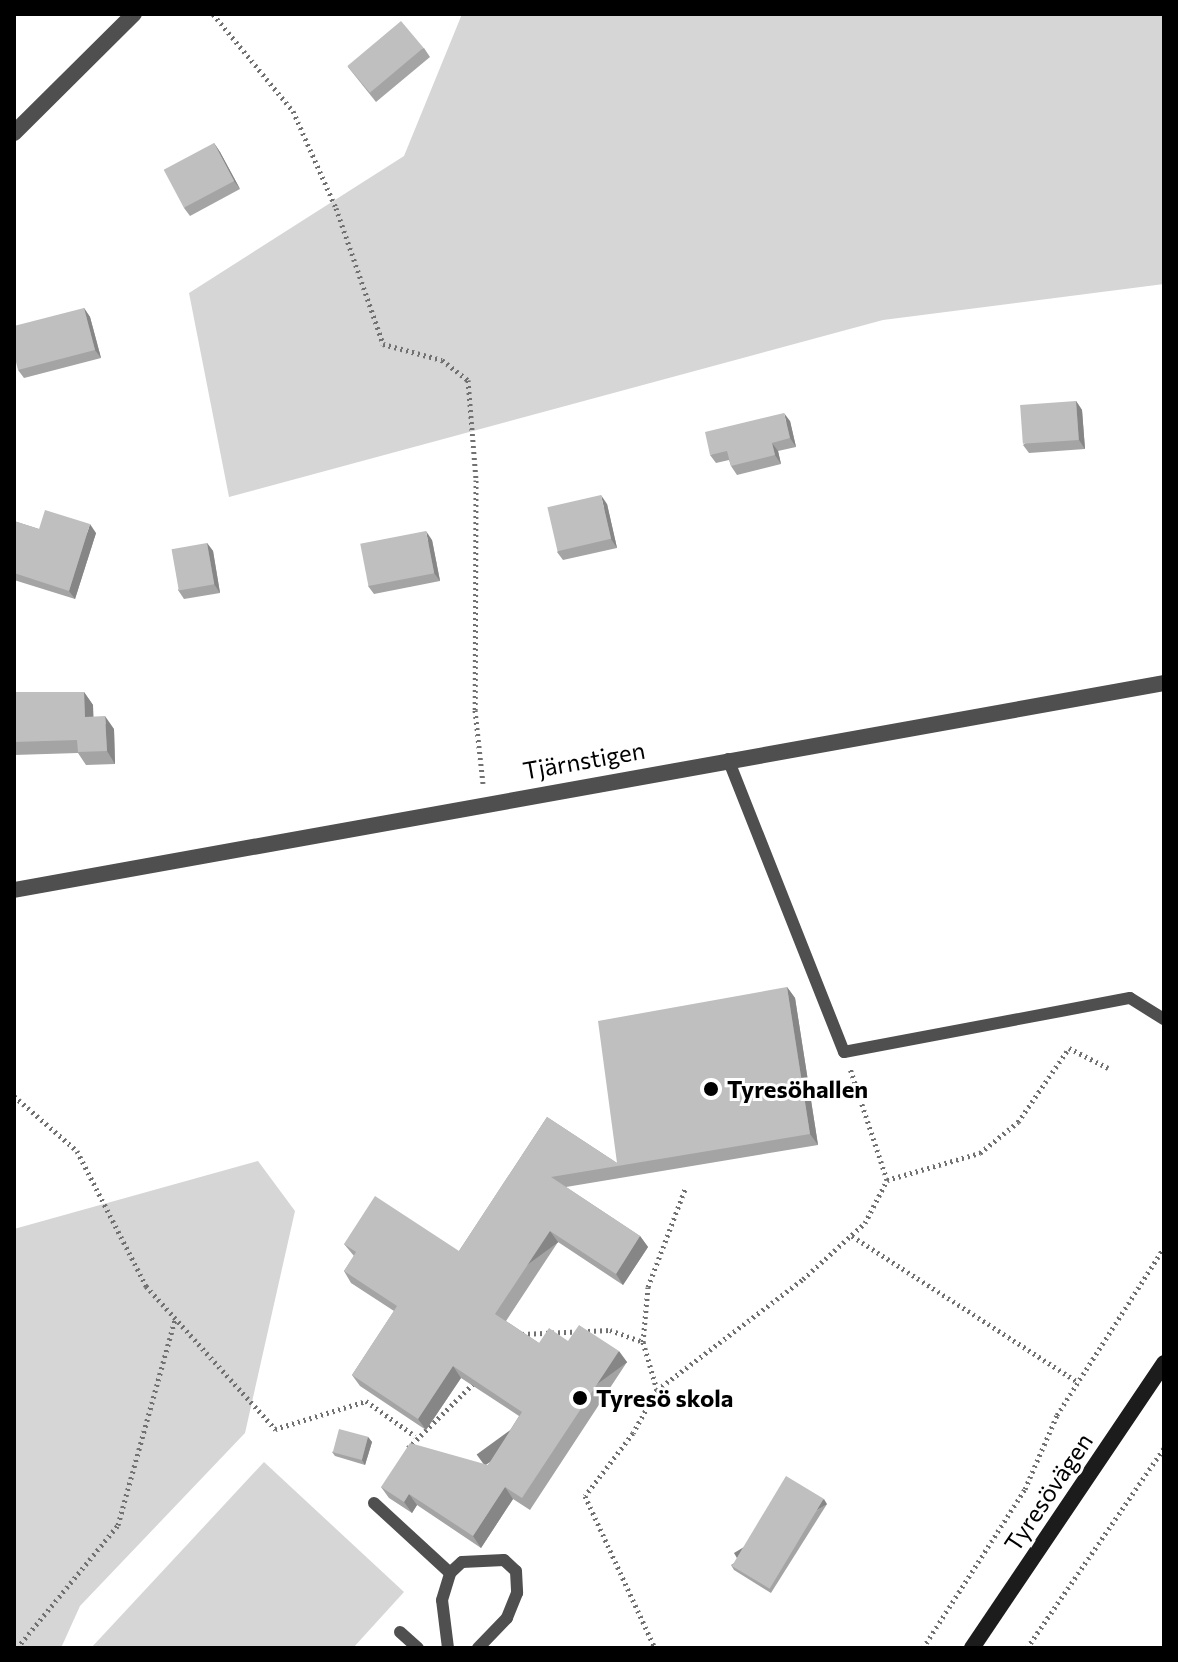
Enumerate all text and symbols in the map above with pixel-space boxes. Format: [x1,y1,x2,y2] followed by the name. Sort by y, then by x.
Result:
[521,735,647,785] street label: Tjärnstigen
[727,1075,868,1103] place label: Tyresöhallen
[702,1080,720,1098] marker: Tyresöhallen
[596,1384,733,1412] place label: Tyresö skola
[571,1389,589,1407] marker: Tyresö skola
[998,1427,1098,1557] street label: Tyresövägen

